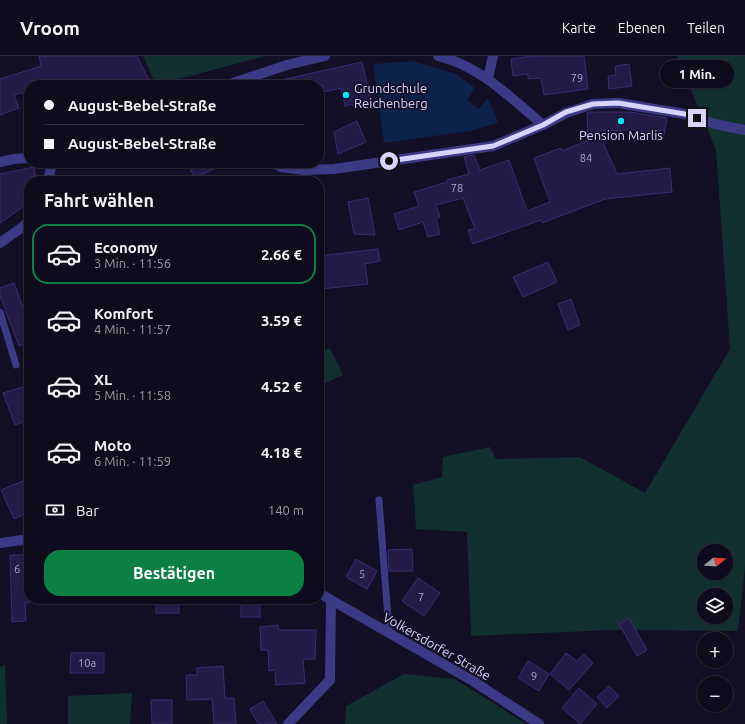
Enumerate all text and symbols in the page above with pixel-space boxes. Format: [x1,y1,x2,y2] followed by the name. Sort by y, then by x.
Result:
[20,17,80,39] text: Vroom
[562,20,596,36] text: Karte
[618,20,665,36] text: Ebenen
[687,20,725,36] text: Teilen
[660,60,734,88] callout: 1 Min.
[679,67,715,81] text: 1 Min.
[571,72,583,84] house number: 79
[354,81,428,110] place label: Grundschule Reichenberg
[341,90,351,100] marker: Grundschule Reichenberg
[68,97,216,114] text: August-Bebel-Straße
[688,109,706,127] route end
[616,116,626,126] marker: Pension Marlis
[579,128,663,142] place label: Pension Marlis
[68,135,216,152] text: August-Bebel-Straße
[380,152,398,170] route start
[580,152,592,164] house number: 84
[451,182,463,194] house number: 78
[44,190,154,210] text: Fahrt wählen
[46,236,82,272] icon: car
[94,239,158,256] text: Economy
[261,246,302,263] text: 2.66 €
[94,256,171,270] text: 3 Min. · 11:56
[46,302,82,338] icon: car
[94,305,153,322] text: Komfort
[261,312,302,329] text: 3.59 €
[94,322,171,336] text: 4 Min. · 11:57
[46,368,82,404] icon: car
[94,371,112,388] text: XL
[261,378,302,395] text: 4.52 €
[94,388,171,402] text: 5 Min. · 11:58
[46,434,82,470] icon: car
[94,437,132,454] text: Moto
[261,444,302,461] text: 4.18 €
[94,454,171,468] text: 6 Min. · 11:59
[44,499,66,521] icon: cash
[76,502,99,519] text: Bar
[268,503,304,517] text: 140 m
[697,544,733,580] north arrow
[697,544,733,712] map controls
[44,550,304,596] button: Bestätigen
[14,563,20,575] house number: 6
[359,568,365,580] house number: 5
[697,588,733,624] button: layers
[418,591,424,603] house number: 7
[381,610,493,682] street label: Volkersdorfer Straße
[697,632,733,668] button: +
[78,657,96,669] house number: 10a
[531,670,537,682] house number: 9
[697,676,733,712] button: −

